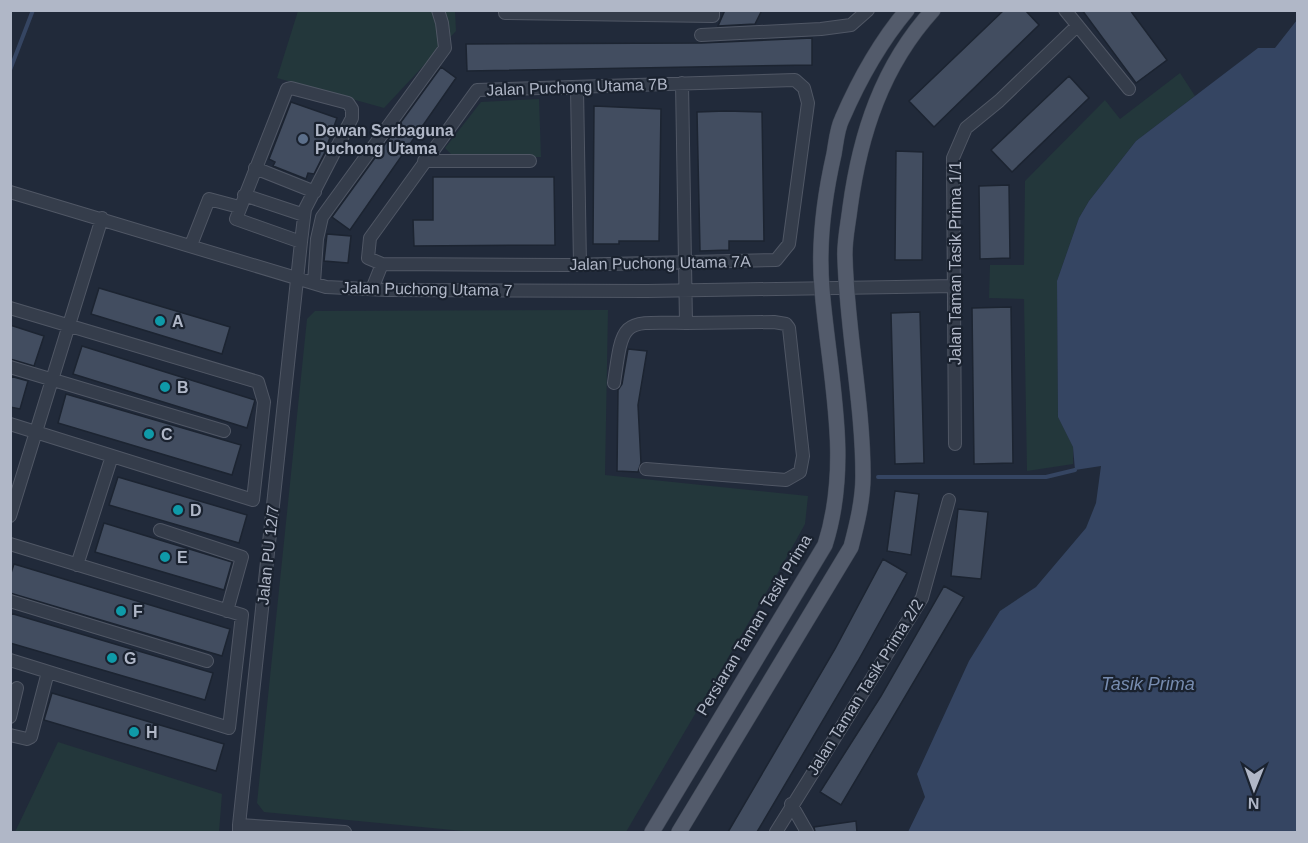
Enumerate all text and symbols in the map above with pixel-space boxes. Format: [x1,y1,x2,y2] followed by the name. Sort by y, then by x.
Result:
[486,75,668,99] street label: Jalan Puchong Utama 7B
[315,122,454,157] place label: Dewan Serbaguna Puchong Utama
[296,132,310,146] marker: Dewan Serbaguna Puchong Utama
[947,161,964,365] street label: Jalan Taman Tasik Prima 1/1
[569,253,751,273] street label: Jalan Puchong Utama 7A
[341,279,513,299] street label: Jalan Puchong Utama 7
[172,313,184,330] place label: A
[153,314,167,328] marker: A
[177,379,189,396] place label: B
[158,380,172,394] marker: B
[161,426,173,443] place label: C
[142,427,156,441] marker: C
[190,502,202,519] place label: D
[171,503,185,517] marker: D
[254,504,282,606] street label: Jalan PU 12/7
[693,532,815,718] street label: Persiaran Taman Tasik Prima
[177,549,188,566] place label: E
[158,550,172,564] marker: E
[804,596,926,778] street label: Jalan Taman Tasik Prima 2/2
[133,603,143,620] place label: F
[114,604,128,618] marker: F
[124,650,136,667] place label: G
[105,651,119,665] marker: G
[1101,674,1195,694] water label: Tasik Prima
[146,724,158,741] place label: H
[127,725,141,739] marker: H
[1224,759,1284,819] north arrow
[1248,795,1260,812] text: N

